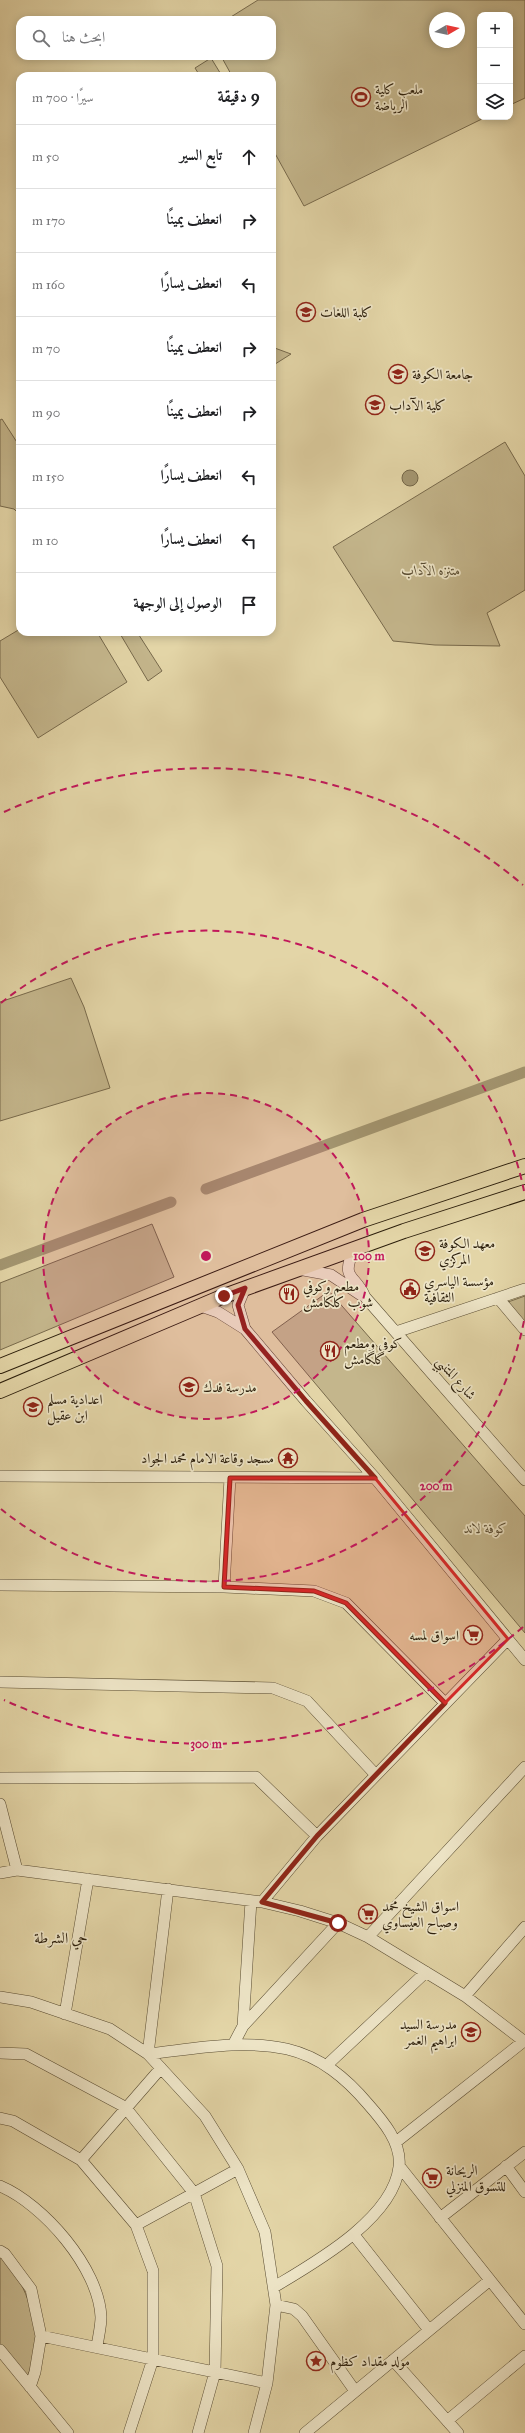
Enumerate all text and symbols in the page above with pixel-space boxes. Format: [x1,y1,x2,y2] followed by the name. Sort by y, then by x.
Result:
[429,12,465,48] north arrow
[477,12,513,120] map controls
[477,12,513,48] button: +
[16,16,276,60] search box
[30,27,52,49] icon: search
[62,28,105,46] text: ابحث هنا
[477,48,513,84] button: −
[375,81,423,114] place label: ملعب كلية الرياضة
[477,84,513,120] button: layers
[218,86,260,107] text: 9 دقيقة
[350,86,372,108] sports icon: ملعب كلية الرياضة
[32,90,94,106] text: سيرًا · 700 m
[180,146,222,164] text: تابع السير
[238,146,260,168] icon: ahead
[32,149,59,165] text: 50 m
[167,210,222,228] text: انعطف يمينًا
[238,210,260,232] icon: right
[32,213,65,229] text: 170 m
[160,274,222,292] text: انعطف يسارًا
[238,274,260,296] icon: left
[32,277,65,293] text: 160 m
[295,301,317,323] school or university icon: كلبة اللغات
[320,304,372,321] place label: كلبة اللغات
[167,338,222,356] text: انعطف يمينًا
[238,338,260,360] icon: right
[32,341,60,357] text: 70 m
[387,363,409,385] school or university icon: جامعة الكوفة
[412,366,473,383] place label: جامعة الكوفة
[364,394,386,416] school or university icon: كلية الآداب
[389,397,446,414] place label: كلية الآداب
[167,402,222,420] text: انعطف يمينًا
[238,402,260,424] icon: right
[32,405,60,421] text: 90 m
[160,466,222,484] text: انعطف يسارًا
[238,466,260,488] icon: left
[32,469,64,485] text: 150 m
[160,530,222,548] text: انعطف يسارًا
[238,530,260,552] icon: left
[32,533,58,549] text: 10 m
[401,562,461,579] park label: متنزه الآداب
[133,594,222,612] text: الوصول إلى الوجهة
[238,594,260,616] icon: arrive
[439,1235,495,1271] place label: معهد الكوفة المركزي
[414,1240,436,1262] school or university icon: معهد الكوفة المركزي
[199,1249,213,1263] centre of rings
[353,1249,386,1263] text: 100 m
[424,1273,494,1306] place label: مؤسسة الياسري الثقافية
[303,1278,373,1312] place label: مطعم وكوفي شوب كلكامش
[399,1278,421,1300] public building icon: مؤسسة الياسري الثقافية
[278,1283,300,1305] restaurant icon: مطعم وكوفي شوب كلكامش
[215,1287,233,1305] route end
[344,1335,402,1369] place label: كوفي ومطعم گلگامش
[319,1340,341,1362] restaurant icon: كوفي ومطعم گلگامش
[429,1353,480,1406] street label: شارع المتنبي
[178,1376,200,1398] school or university icon: مدرسة فدك
[203,1379,257,1396] place label: مدرسة فدك
[47,1391,103,1426] place label: اعدادية مسلم ابن عقيل
[22,1396,44,1418] school or university icon: اعدادية مسلم ابن عقيل
[277,1447,299,1469] temple icon: مسجد وقاعة الامام محمد الجواد
[141,1450,274,1471] place label: مسجد وقاعة الامام محمد الجواد
[420,1479,453,1493] text: 200 m
[464,1520,508,1537] park label: كوفة لاند
[462,1624,484,1646] supermarket icon: اسواق لمسه
[409,1627,459,1644] place label: اسواق لمسه
[190,1737,223,1752] text: 300 m
[382,1898,459,1935] place label: اسواق الشيخ محمد وصباح العيساوي
[357,1903,379,1925] supermarket icon: اسواق الشيخ محمد وصباح العيساوي
[329,1914,347,1932] route start
[34,1929,88,1950] district label: حي الشرطة
[400,2016,457,2054] place label: مدرسة السيد ابراهيم الغمر
[460,2021,482,2043] school or university icon: مدرسة السيد ابراهيم الغمر
[446,2162,506,2198] place label: الريحانة للتسوق المنزلي
[421,2167,443,2189] supermarket icon: الريحانة للتسوق المنزلي
[305,2350,327,2372] place icon: مولد مقداد كظوم
[330,2353,410,2374] place label: مولد مقداد كظوم

